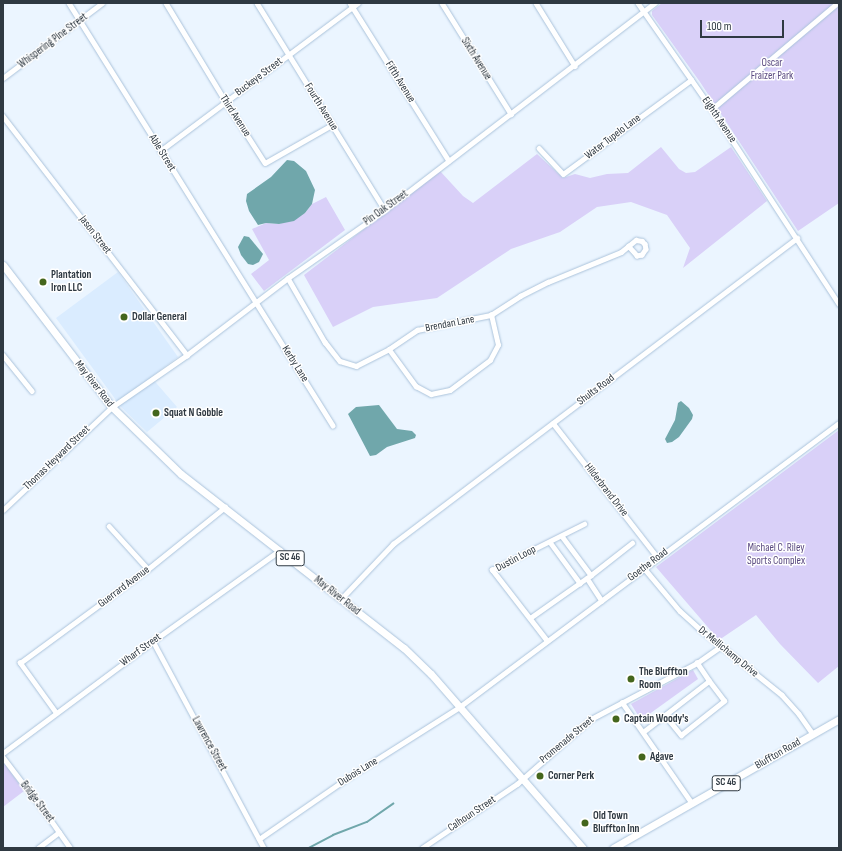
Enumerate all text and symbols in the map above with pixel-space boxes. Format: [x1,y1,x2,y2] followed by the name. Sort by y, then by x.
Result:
[16,11,90,71] street label: Whispering Pine Street
[702,12,786,38] scale bar
[707,19,732,34] text: 100 m
[458,35,494,83] street label: Sixth Avenue
[233,55,285,99] street label: Buckeye Street
[751,57,793,83] park label: Oscar Fraizer Park
[382,59,418,105] street label: Fifth Avenue
[301,81,341,133] street label: Fourth Avenue
[217,93,253,139] street label: Third Avenue
[699,95,739,145] street label: Eighth Avenue
[582,112,644,162] street label: Water Tupelo Lane
[146,132,178,174] street label: Able Street
[361,187,411,229] street label: Pin Oak Street
[76,213,114,257] street label: Jason Street
[51,269,91,295] place label: Plantation Iron LLC
[38,277,48,287] marker: Plantation Iron LLC
[132,310,187,324] place label: Dollar General
[119,312,129,322] marker: Dollar General
[424,313,476,335] street label: Brendan Lane
[279,343,311,385] street label: Kerby Lane
[72,358,116,410] street label: May River Road
[575,372,617,408] street label: Shults Road
[164,406,223,420] place label: Squat N Gobble
[151,408,161,418] marker: Squat N Gobble
[21,423,93,493] street label: Thomas Heyward Street
[581,461,631,519] street label: Hilderbrand Drive
[747,542,805,568] park label: Michael C. Riley Sports Complex
[494,543,538,575] street label: Dustin Loop
[625,546,671,584] street label: Goethe Road
[275,550,305,566] road number: SC 46
[96,563,152,611] street label: Guerrard Avenue
[311,574,363,618] street label: May River Road
[695,624,761,680] street label: Dr Mellichamp Drive
[118,631,164,669] street label: Wharf Street
[639,666,688,692] place label: The Bluffton Room
[626,674,636,684] marker: The Bluffton Room
[624,712,688,726] place label: Captain Woody's
[189,714,229,774] street label: Lawrence Street
[537,714,597,766] street label: Promenade Street
[611,714,621,724] marker: Captain Woody's
[753,736,803,772] street label: Bluffton Road
[650,750,673,764] place label: Agave
[637,752,647,762] marker: Agave
[336,755,380,789] street label: Dubois Lane
[548,769,594,783] place label: Corner Perk
[535,771,545,781] marker: Corner Perk
[711,775,741,791] road number: SC 46
[17,779,57,825] street label: Bridge Street
[446,793,498,835] street label: Calhoun Street
[593,810,639,836] place label: Old Town Bluffton Inn
[580,818,590,828] marker: Old Town Bluffton Inn

